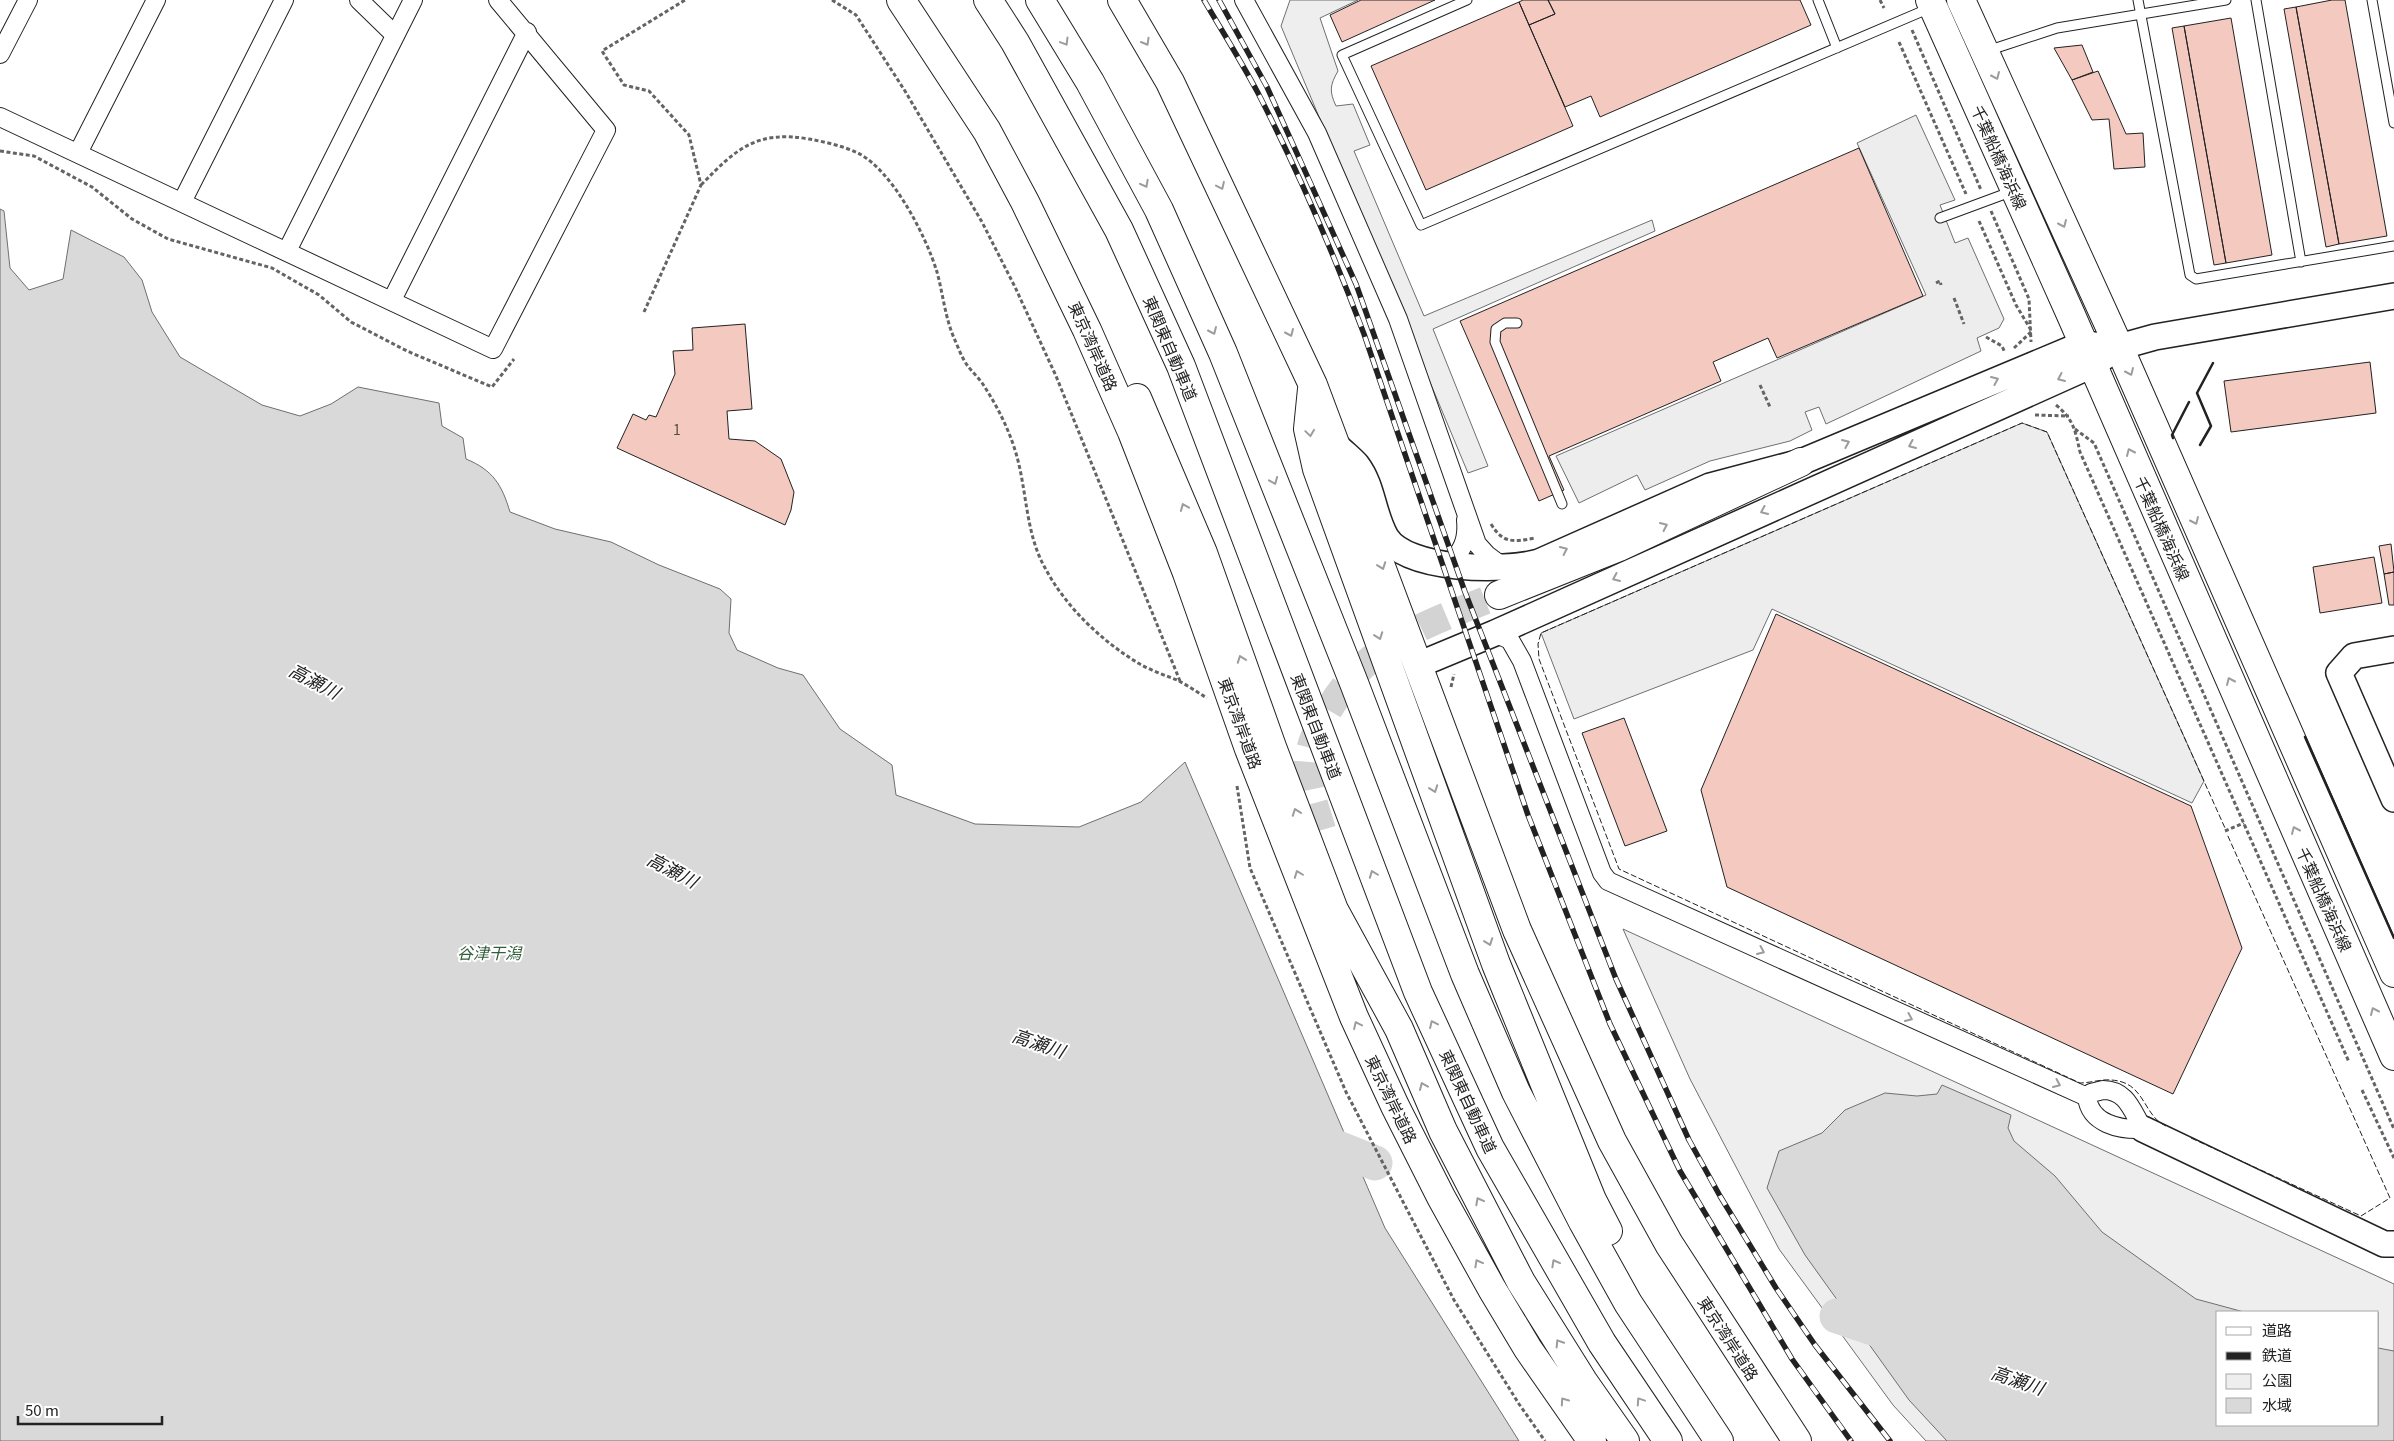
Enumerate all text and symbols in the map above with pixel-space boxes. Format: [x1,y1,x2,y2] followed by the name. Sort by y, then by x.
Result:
[1059,36,1069,45] one-way arrow
[1140,37,1150,46] one-way arrow
[1989,71,2000,80] one-way arrow
[1966,101,2034,213] street label: 千葉船橋海浜線
[1138,178,1148,187] one-way arrow
[1215,181,1225,190] one-way arrow
[2057,219,2067,228] one-way arrow
[1138,292,1204,404] street label: 東関東自動車道
[1064,297,1124,395] street label: 東京湾岸道路
[1207,326,1218,335] one-way arrow
[1284,328,1295,337] one-way arrow
[2123,367,2134,376] one-way arrow
[2057,373,2065,383] one-way arrow
[1990,376,1999,386] one-way arrow
[673,419,681,439] house number: 1
[1304,430,1315,438] one-way arrow
[1908,438,1917,449] one-way arrow
[1841,439,1849,449] one-way arrow
[2125,448,2136,457] one-way arrow
[2129,472,2197,584] street label: 千葉船橋海浜線
[1268,477,1278,485] one-way arrow
[1180,503,1191,512] one-way arrow
[1760,505,1769,516] one-way arrow
[2189,516,2200,525] one-way arrow
[1658,522,1667,532] one-way arrow
[1559,546,1568,557] one-way arrow
[1376,561,1386,570] one-way arrow
[1612,571,1621,582] one-way arrow
[1373,632,1383,640] one-way arrow
[1237,655,1247,664] one-way arrow
[285,656,347,705] water label: 高瀬川
[1286,669,1348,783] street label: 東関東自動車道
[1213,674,1269,772] street label: 東京湾岸道路
[2225,677,2236,686] one-way arrow
[1428,785,1438,793] one-way arrow
[1292,808,1302,817] one-way arrow
[2291,826,2302,835] one-way arrow
[2291,843,2359,955] street label: 千葉船橋海浜線
[643,845,705,894] water label: 高瀬川
[1294,870,1304,878] one-way arrow
[1369,870,1379,879] one-way arrow
[1483,938,1493,946] one-way arrow
[457,940,523,964] park label: 谷津干潟
[1756,945,1765,956] one-way arrow
[2370,1007,2381,1016] one-way arrow
[1904,1011,1913,1022] one-way arrow
[1009,1021,1071,1064] water label: 高瀬川
[1353,1021,1364,1030] one-way arrow
[1430,1021,1440,1030] one-way arrow
[1434,1045,1504,1157] street label: 東関東自動車道
[1360,1051,1424,1147] street label: 東京湾岸道路
[2052,1078,2061,1089] one-way arrow
[1419,1082,1430,1091] one-way arrow
[1475,1197,1485,1206] one-way arrow
[1551,1259,1561,1268] one-way arrow
[1474,1260,1484,1269] one-way arrow
[1693,1291,1765,1385] street label: 東京湾岸道路
[2216,1311,2379,1426] legend
[2262,1319,2292,1340] text: 道路
[1555,1339,1565,1348] one-way arrow
[2262,1344,2292,1365] text: 鉄道
[1988,1358,2050,1401] water label: 高瀬川
[2262,1369,2292,1390] text: 公園
[18,1394,161,1426] scale bar
[2262,1394,2292,1415] text: 水域
[1561,1397,1570,1407] one-way arrow
[1637,1397,1646,1407] one-way arrow
[25,1399,59,1420] text: 50 m

